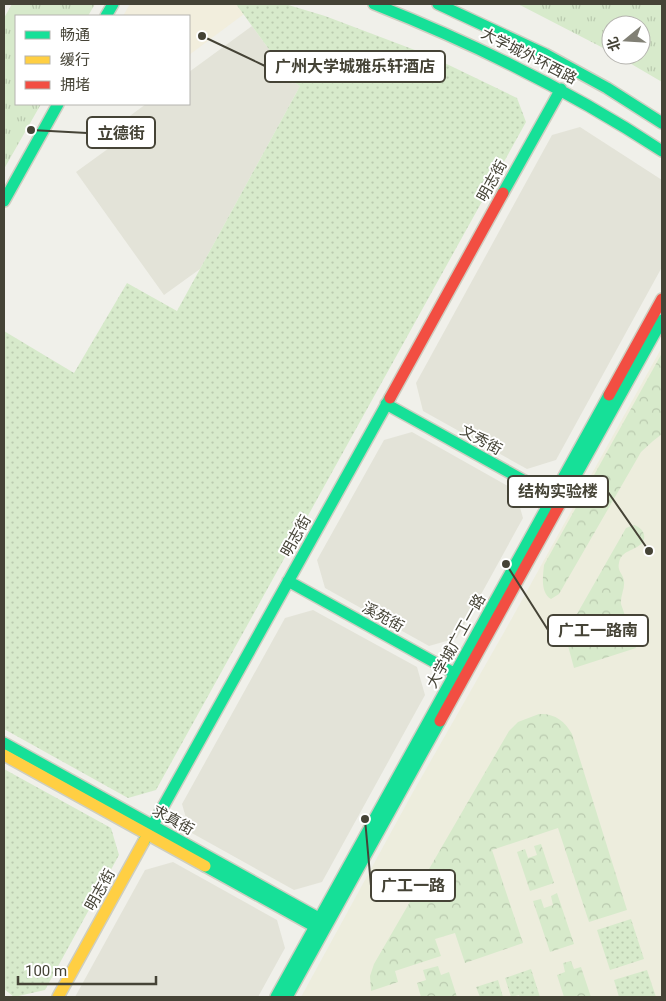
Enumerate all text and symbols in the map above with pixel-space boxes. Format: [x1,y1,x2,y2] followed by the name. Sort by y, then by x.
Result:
[15,15,190,105] legend
[601,15,651,65] north arrow
[478,24,580,88] street label: 大学城外环西路
[60,26,90,44] text: 畅通
[604,35,623,53] text: 北
[60,51,90,69] text: 缓行
[265,51,445,82] callout: 广州大学城雅乐轩酒店
[275,57,435,76] text: 广州大学城雅乐轩酒店
[60,76,90,94] text: 拥堵
[87,117,155,148] callout: 立德街
[97,124,145,143] text: 立德街
[473,157,511,205] street label: 明志街
[457,421,505,459] street label: 文秀街
[508,476,608,507] callout: 结构实验楼
[518,482,598,501] text: 结构实验楼
[277,512,315,560] street label: 明志街
[423,591,489,691] street label: 大学城广工一路
[359,598,407,636] street label: 溪苑街
[548,615,648,646] callout: 广工一路南
[558,621,638,640] text: 广工一路南
[149,801,197,839] street label: 求真街
[81,866,119,914] street label: 明志街
[371,870,455,901] callout: 广工一路
[381,876,445,895] text: 广工一路
[18,954,155,986] scale bar
[25,962,67,980] text: 100 m

